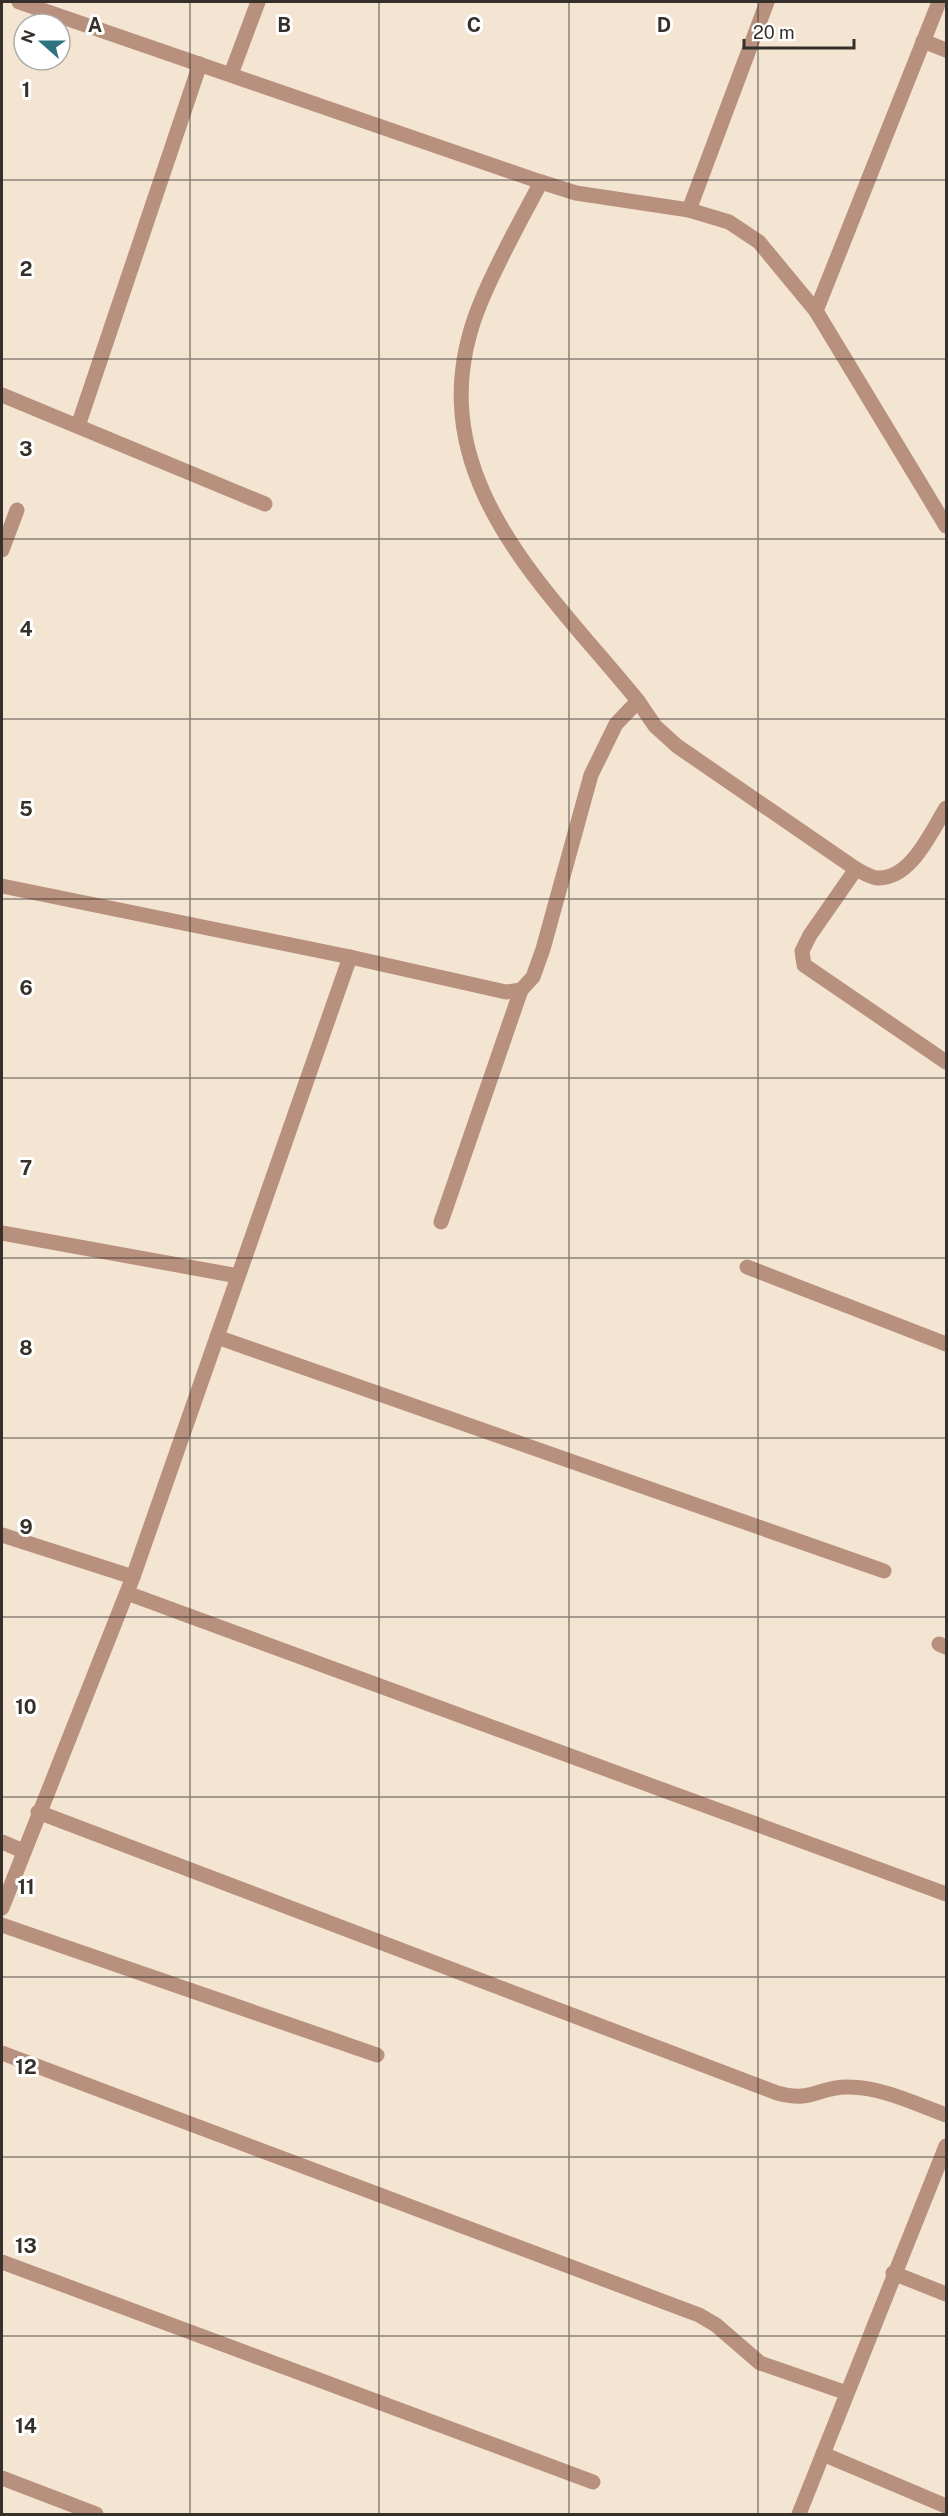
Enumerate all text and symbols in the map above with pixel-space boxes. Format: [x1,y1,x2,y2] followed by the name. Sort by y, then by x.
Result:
[12,12,72,72] north arrow
[744,12,854,50] scale bar
[88,13,102,37] text: A
[277,13,291,37] text: B
[467,13,481,37] text: C
[657,13,671,37] text: D
[753,22,795,43] text: 20 m
[17,28,40,46] text: N
[22,78,30,102] text: 1
[20,257,32,281] text: 2
[19,437,33,461] text: 3
[19,617,33,641] text: 4
[19,797,33,821] text: 5
[19,976,33,1000] text: 6
[20,1156,32,1180] text: 7
[19,1336,33,1360] text: 8
[19,1515,33,1539] text: 9
[15,1695,37,1719] text: 10
[17,1875,35,1899] text: 11
[15,2055,37,2079] text: 12
[15,2234,37,2258] text: 13
[15,2414,37,2438] text: 14

